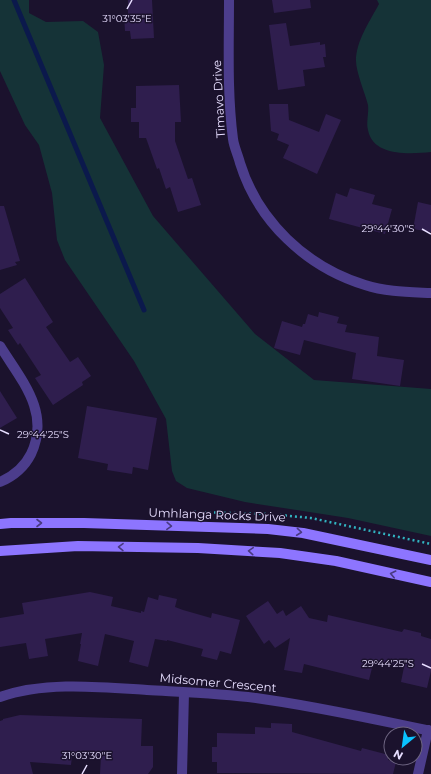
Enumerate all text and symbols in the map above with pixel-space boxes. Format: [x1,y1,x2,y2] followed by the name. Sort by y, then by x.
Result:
[102,12,152,25] text: 31°03'35"E
[209,60,228,138] street label: Timavo Drive
[362,222,414,235] text: 29°44'30"S
[17,428,69,441] text: 29°44'25"S
[148,505,286,524] street label: Umhlanga Rocks Drive
[36,519,42,527] one-way arrow
[166,522,172,530] one-way arrow
[296,527,302,536] one-way arrow
[118,543,124,551] one-way arrow
[248,547,254,556] one-way arrow
[390,570,396,578] one-way arrow
[362,657,414,670] text: 29°44'25"S
[159,670,277,695] street label: Midsomer Crescent
[383,726,423,766] north arrow
[391,746,405,763] text: N
[62,749,113,762] text: 31°03'30"E

